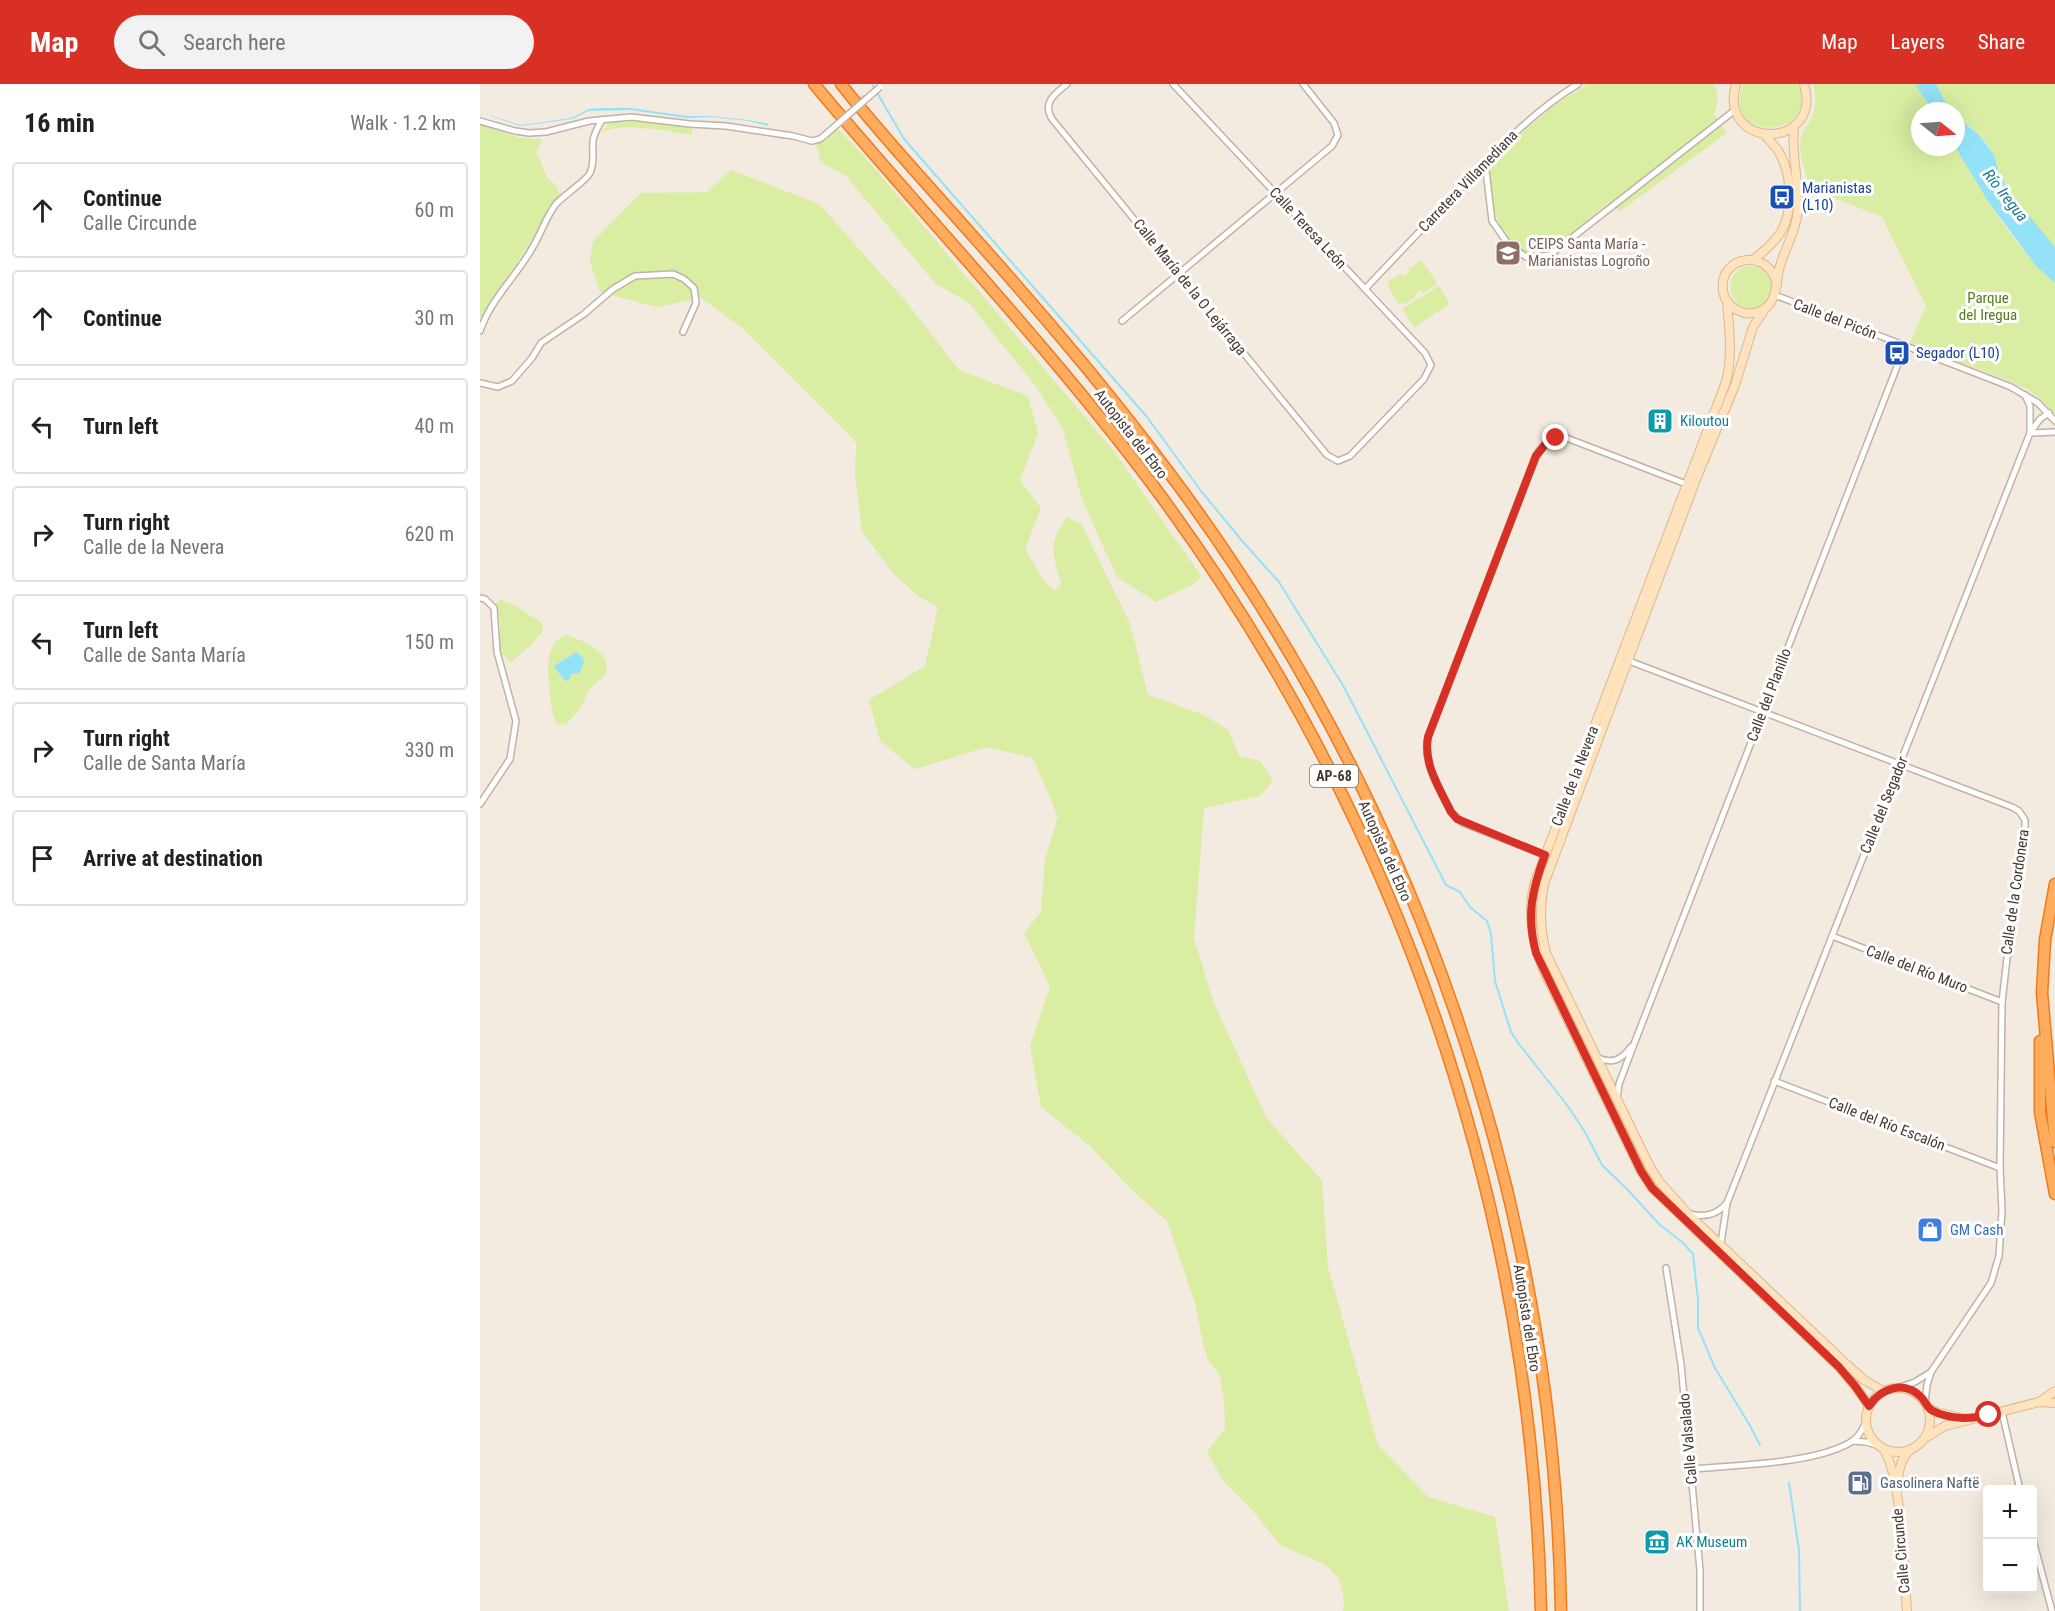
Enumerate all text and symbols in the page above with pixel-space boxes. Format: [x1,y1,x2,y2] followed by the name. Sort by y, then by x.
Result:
[114,15,534,69] search box
[30,26,78,59] text: Map
[135,26,168,59] icon: search
[183,30,286,55] text: Search here
[1821,30,1858,54] text: Map
[1891,30,1945,54] text: Layers
[1978,30,2025,54] text: Share
[1911,102,1965,156] north arrow
[24,108,95,138] text: 16 min
[350,111,456,135] text: Walk · 1.2 km
[1415,126,1521,236] street label: Carretera Villamediana
[1979,165,2032,225] water label: Río Iregua
[1802,179,1872,214] place label: Marianistas (L10)
[1767,182,1797,212] bus stop icon: Marianistas (L10)
[1266,184,1350,272] street label: Calle Teresa León
[83,186,162,211] text: Continue
[26,194,59,227] icon: ahead
[415,198,454,222] text: 60 m
[83,211,197,235] text: Calle Circunde
[1129,215,1251,359] street label: Calle María de la O Lejárraga
[1528,235,1650,270] place label: CEIPS Santa María - Marianistas Logroño
[1493,238,1523,268] school or university icon: CEIPS Santa María - Marianistas Logroño
[1959,289,2017,324] park label: Parque del Iregua
[1791,295,1879,343] street label: Calle del Picón
[26,302,59,335] icon: ahead
[83,306,162,331] text: Continue
[415,306,454,330] text: 30 m
[1882,338,1912,368] bus stop icon: Segador (L10)
[1916,344,2000,362] place label: Segador (L10)
[1090,386,1172,482] street label: Autopista del Ebro
[1645,406,1675,436] building icon: Kiloutou
[26,410,59,443] icon: left
[1680,412,1729,430] place label: Kiloutou
[83,414,158,439] text: Turn left
[415,414,454,438] text: 40 m
[1542,424,1568,450] route end
[83,510,170,535] text: Turn right
[26,518,59,551] icon: right
[405,522,454,546] text: 620 m
[83,535,224,559] text: Calle de la Nevera
[83,618,158,643] text: Turn left
[26,626,59,659] icon: left
[405,630,454,654] text: 150 m
[83,643,246,667] text: Calle de Santa María
[1743,646,1795,744] street label: Calle del Planillo
[1548,723,1602,829] street label: Calle de la Nevera
[83,726,170,751] text: Turn right
[26,734,59,767] icon: right
[405,738,454,762] text: 330 m
[83,751,246,775] text: Calle de Santa María
[1856,753,1912,856] street label: Calle del Segador
[1310,765,1358,787] road number: AP-68
[1355,798,1415,904] street label: Autopista del Ebro
[1997,828,2033,956] street label: Calle de la Cordonera
[26,842,59,875] icon: arrive
[83,846,263,871] text: Arrive at destination
[1864,941,1970,997] street label: Calle del Río Muro
[1826,1093,1948,1155] street label: Calle del Río Escalón
[1915,1215,1945,1245] shop icon: GM Cash
[1950,1221,2003,1239] place label: GM Cash
[1510,1263,1544,1373] street label: Autopista del Ebro
[1675,1393,1701,1485] street label: Calle Valsalado
[1975,1401,2001,1427] route start
[1845,1468,1875,1498] fuel station icon: Gasolinera Naftë
[1880,1474,1979,1492] place label: Gasolinera Naftë
[1983,1485,2037,1593] map controls
[1983,1485,2037,1539] button: +
[1888,1508,1914,1594] street label: Calle Circunde
[1642,1527,1672,1557] museum icon: AK Museum
[1676,1533,1747,1551] place label: AK Museum
[1983,1539,2037,1593] button: −

